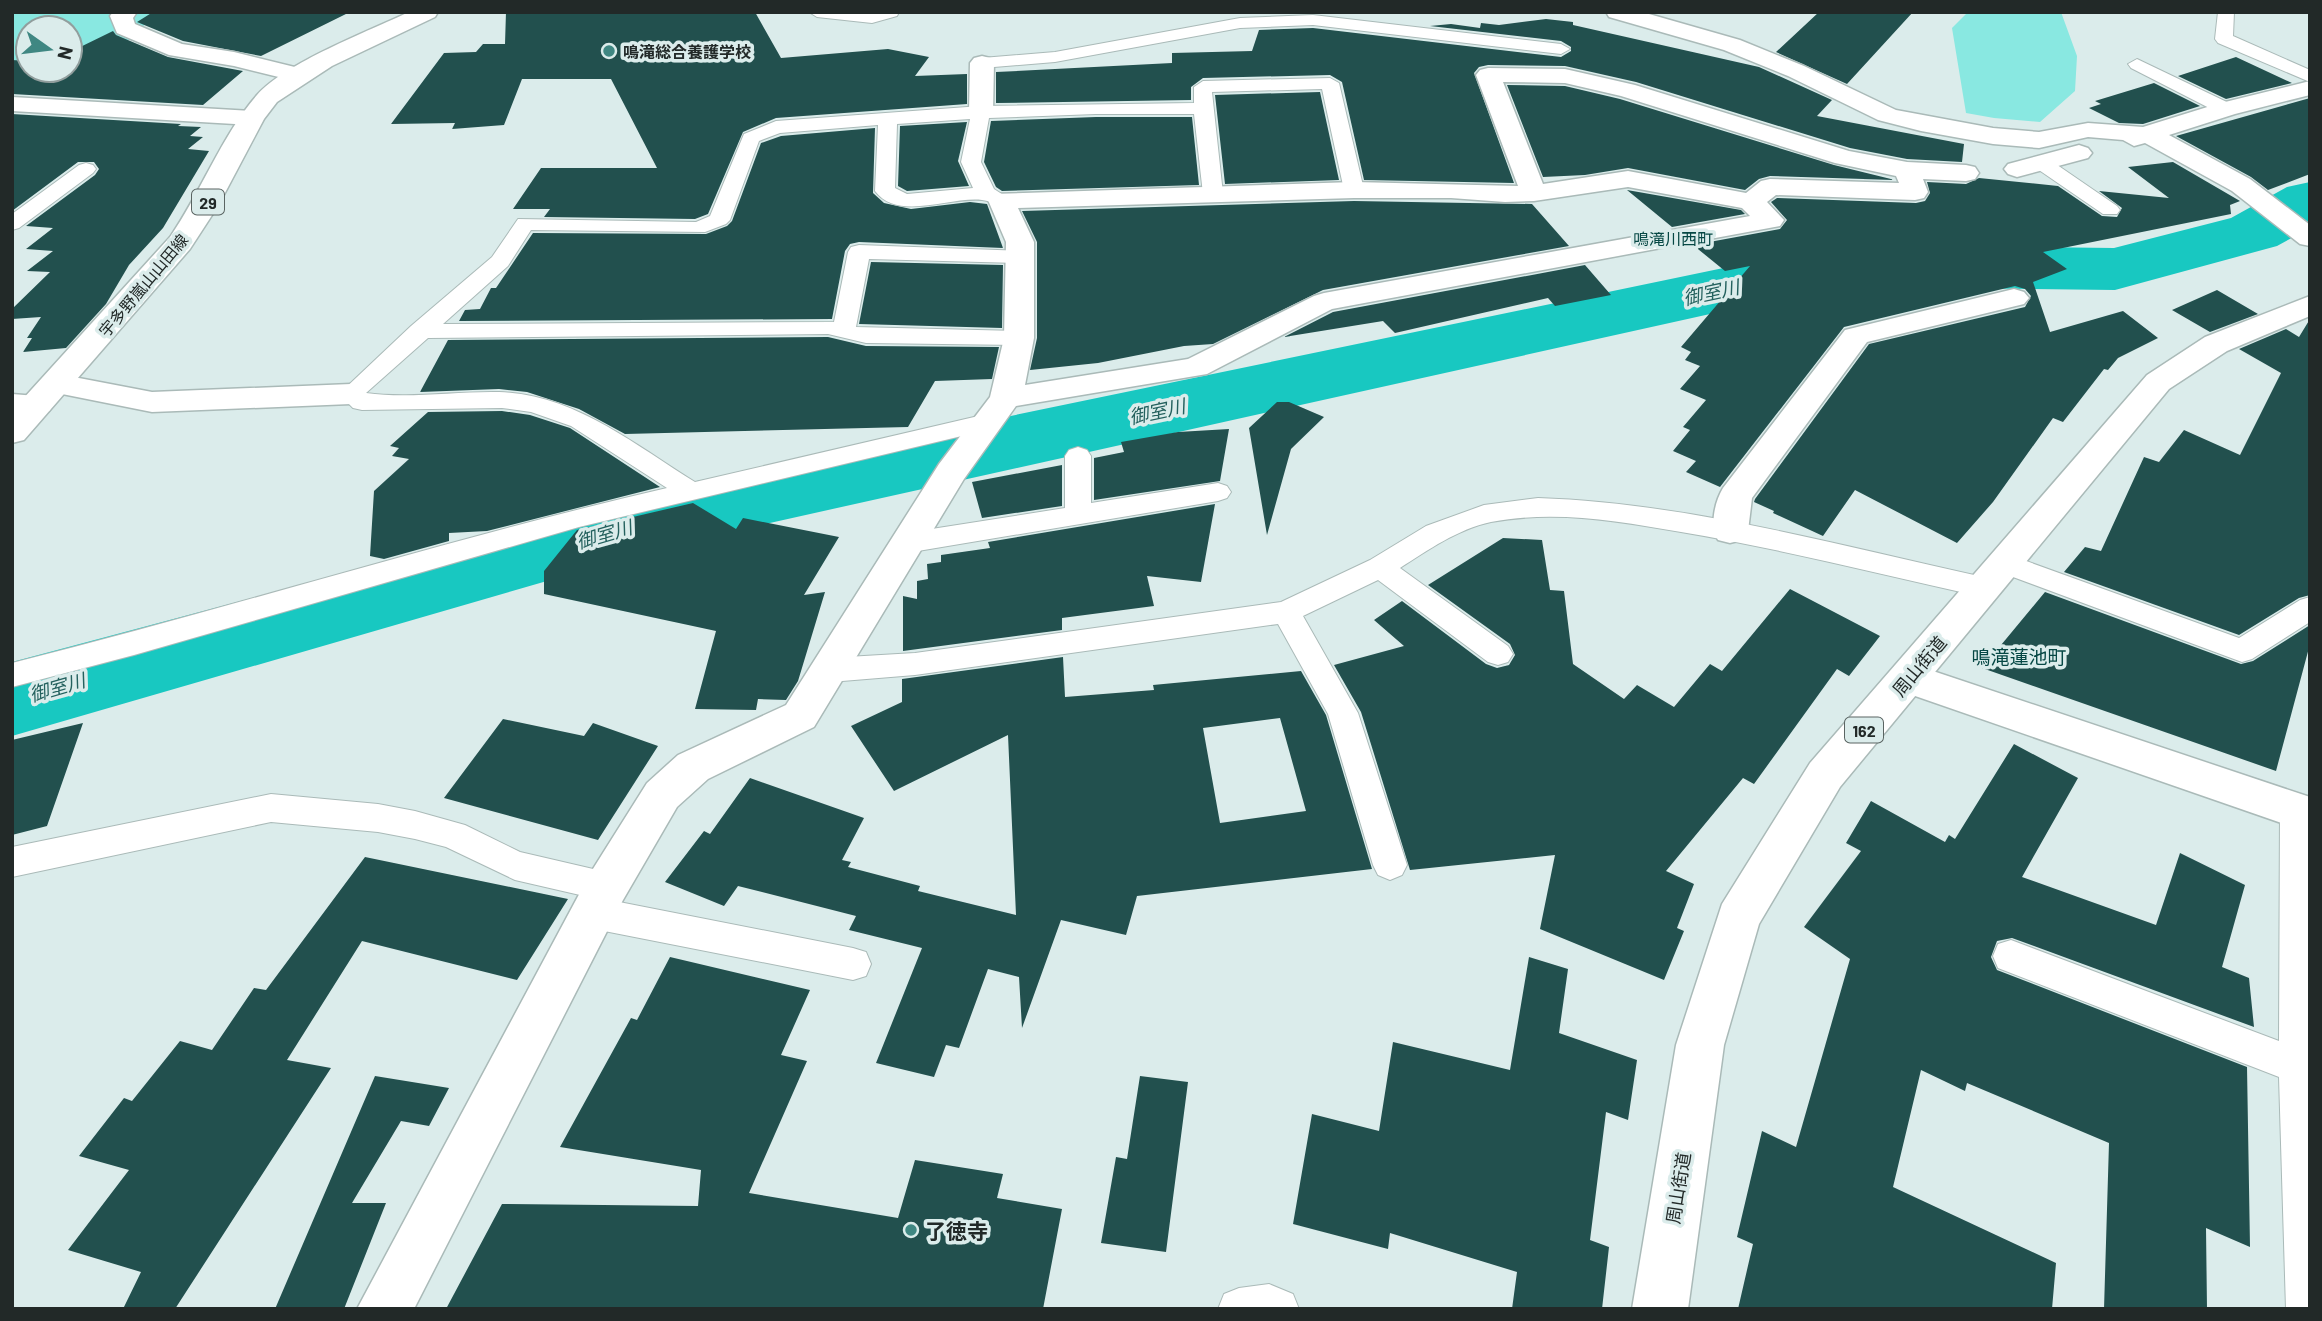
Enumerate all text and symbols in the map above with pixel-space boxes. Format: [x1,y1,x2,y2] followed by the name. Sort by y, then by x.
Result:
[14,14,84,84] north arrow
[623,42,751,61] place label: 鳴滝総合養護学校
[601,43,617,59] marker: 鳴滝総合養護学校
[53,44,79,62] text: N
[192,190,224,214] road number: 29
[1633,229,1713,248] district label: 鳴滝川西町
[95,230,191,340] street label: 宇多野嵐山山田線
[1681,274,1743,309] water label: 御室川
[1127,393,1189,428] water label: 御室川
[573,515,636,553] water label: 御室川
[1887,631,1951,701] street label: 周山街道
[1971,645,2067,668] district label: 鳴滝蓮池町
[26,668,89,706] water label: 御室川
[1845,718,1883,743] road number: 162
[1662,1151,1694,1225] street label: 周山街道
[925,1218,988,1243] place label: 了徳寺
[903,1222,919,1238] marker: 了徳寺

